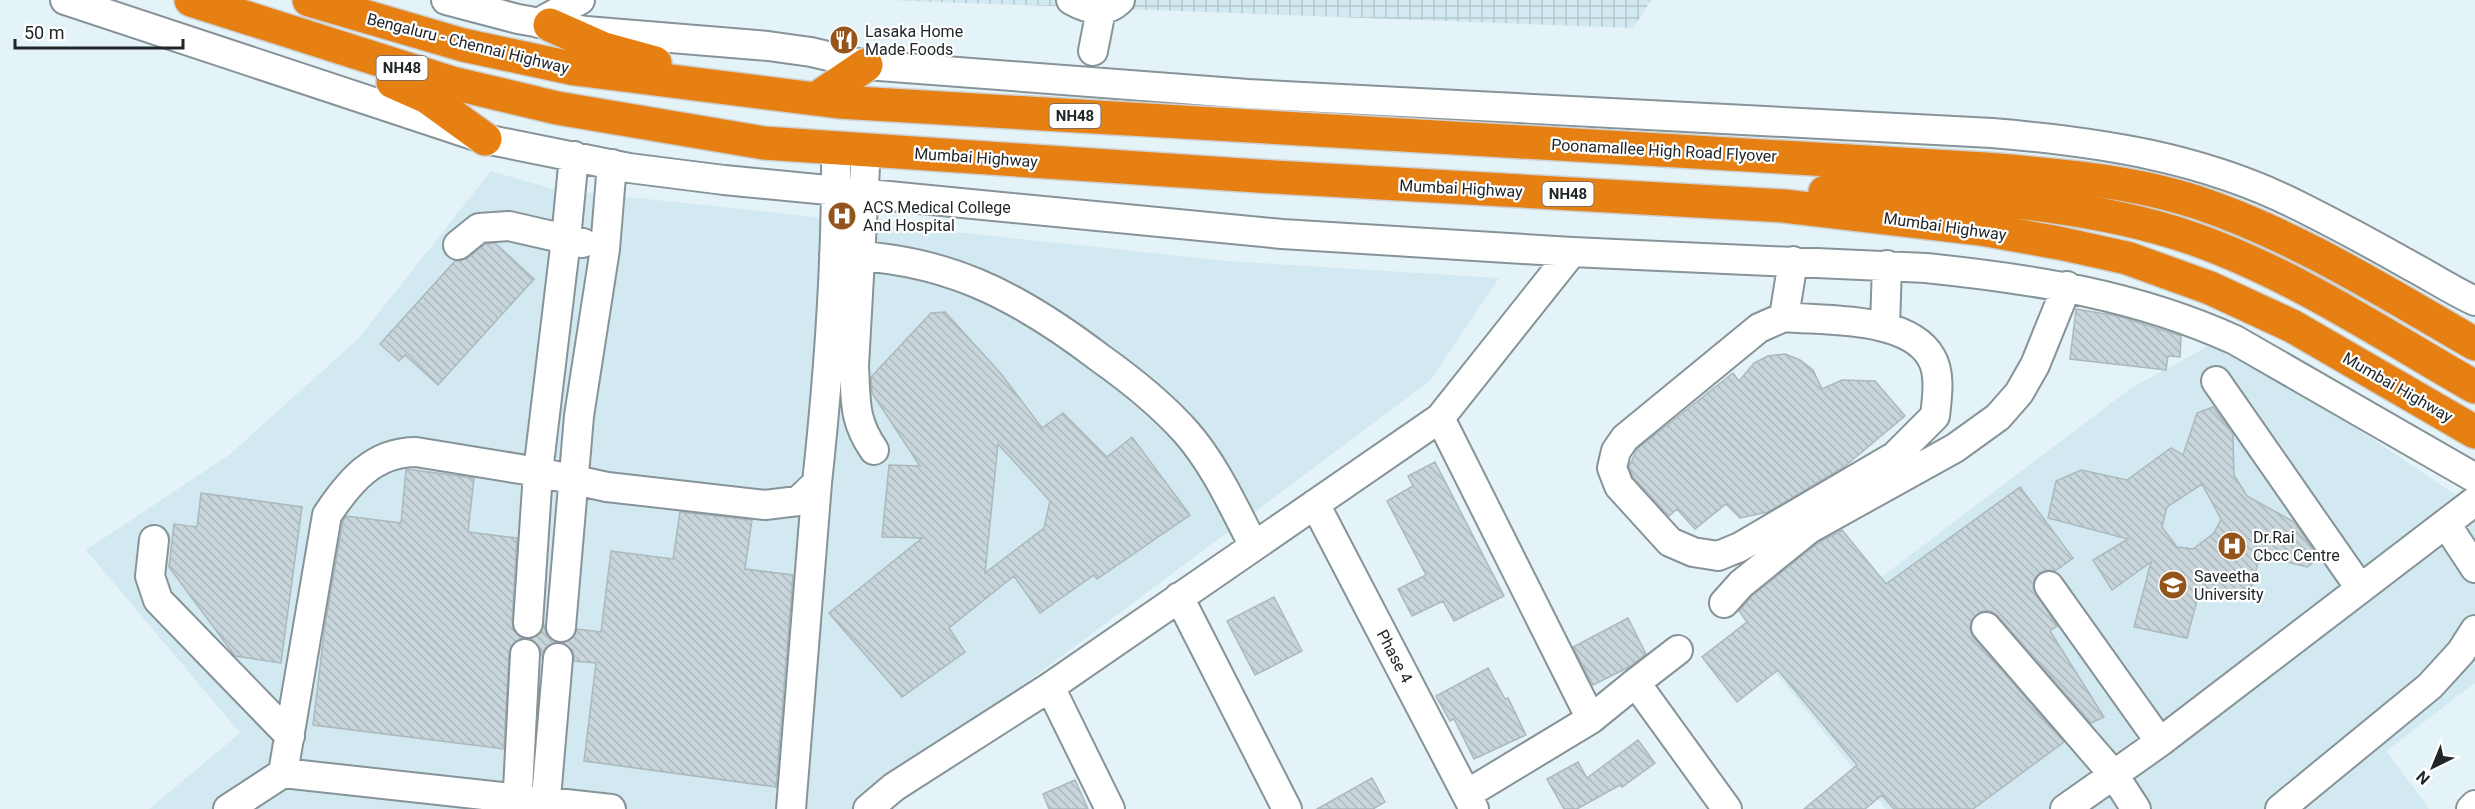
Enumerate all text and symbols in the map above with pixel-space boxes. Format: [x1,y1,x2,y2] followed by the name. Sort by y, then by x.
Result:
[365,9,571,78] street label: Bengaluru - Chennai Highway
[15,12,183,50] scale bar
[24,22,64,43] text: 50 m
[865,22,963,59] place label: Lasaka Home Made Foods
[828,24,860,56] restaurant icon: Lasaka Home Made Foods
[376,56,428,80] road number: NH48
[1050,104,1100,128] road number: NH48
[1551,135,1778,166] street label: Poonamallee High Road Flyover
[914,144,1039,171] street label: Mumbai Highway
[1399,176,1524,201] street label: Mumbai Highway
[1542,182,1594,206] road number: NH48
[863,198,1011,235] place label: ACS Medical College And Hospital
[826,200,858,232] hospital icon: ACS Medical College And Hospital
[1882,208,2008,245] street label: Mumbai Highway
[2339,348,2456,427] street label: Mumbai Highway
[2253,528,2340,565] place label: Dr.Rai Cbcc Centre
[2216,530,2248,562] hospital icon: Dr.Rai Cbcc Centre
[2194,567,2264,604] place label: Saveetha University
[2157,569,2189,601] school or university icon: Saveetha University
[1373,626,1416,686] street label: Phase 4
[2403,737,2463,797] north arrow
[2413,767,2434,788] text: N

